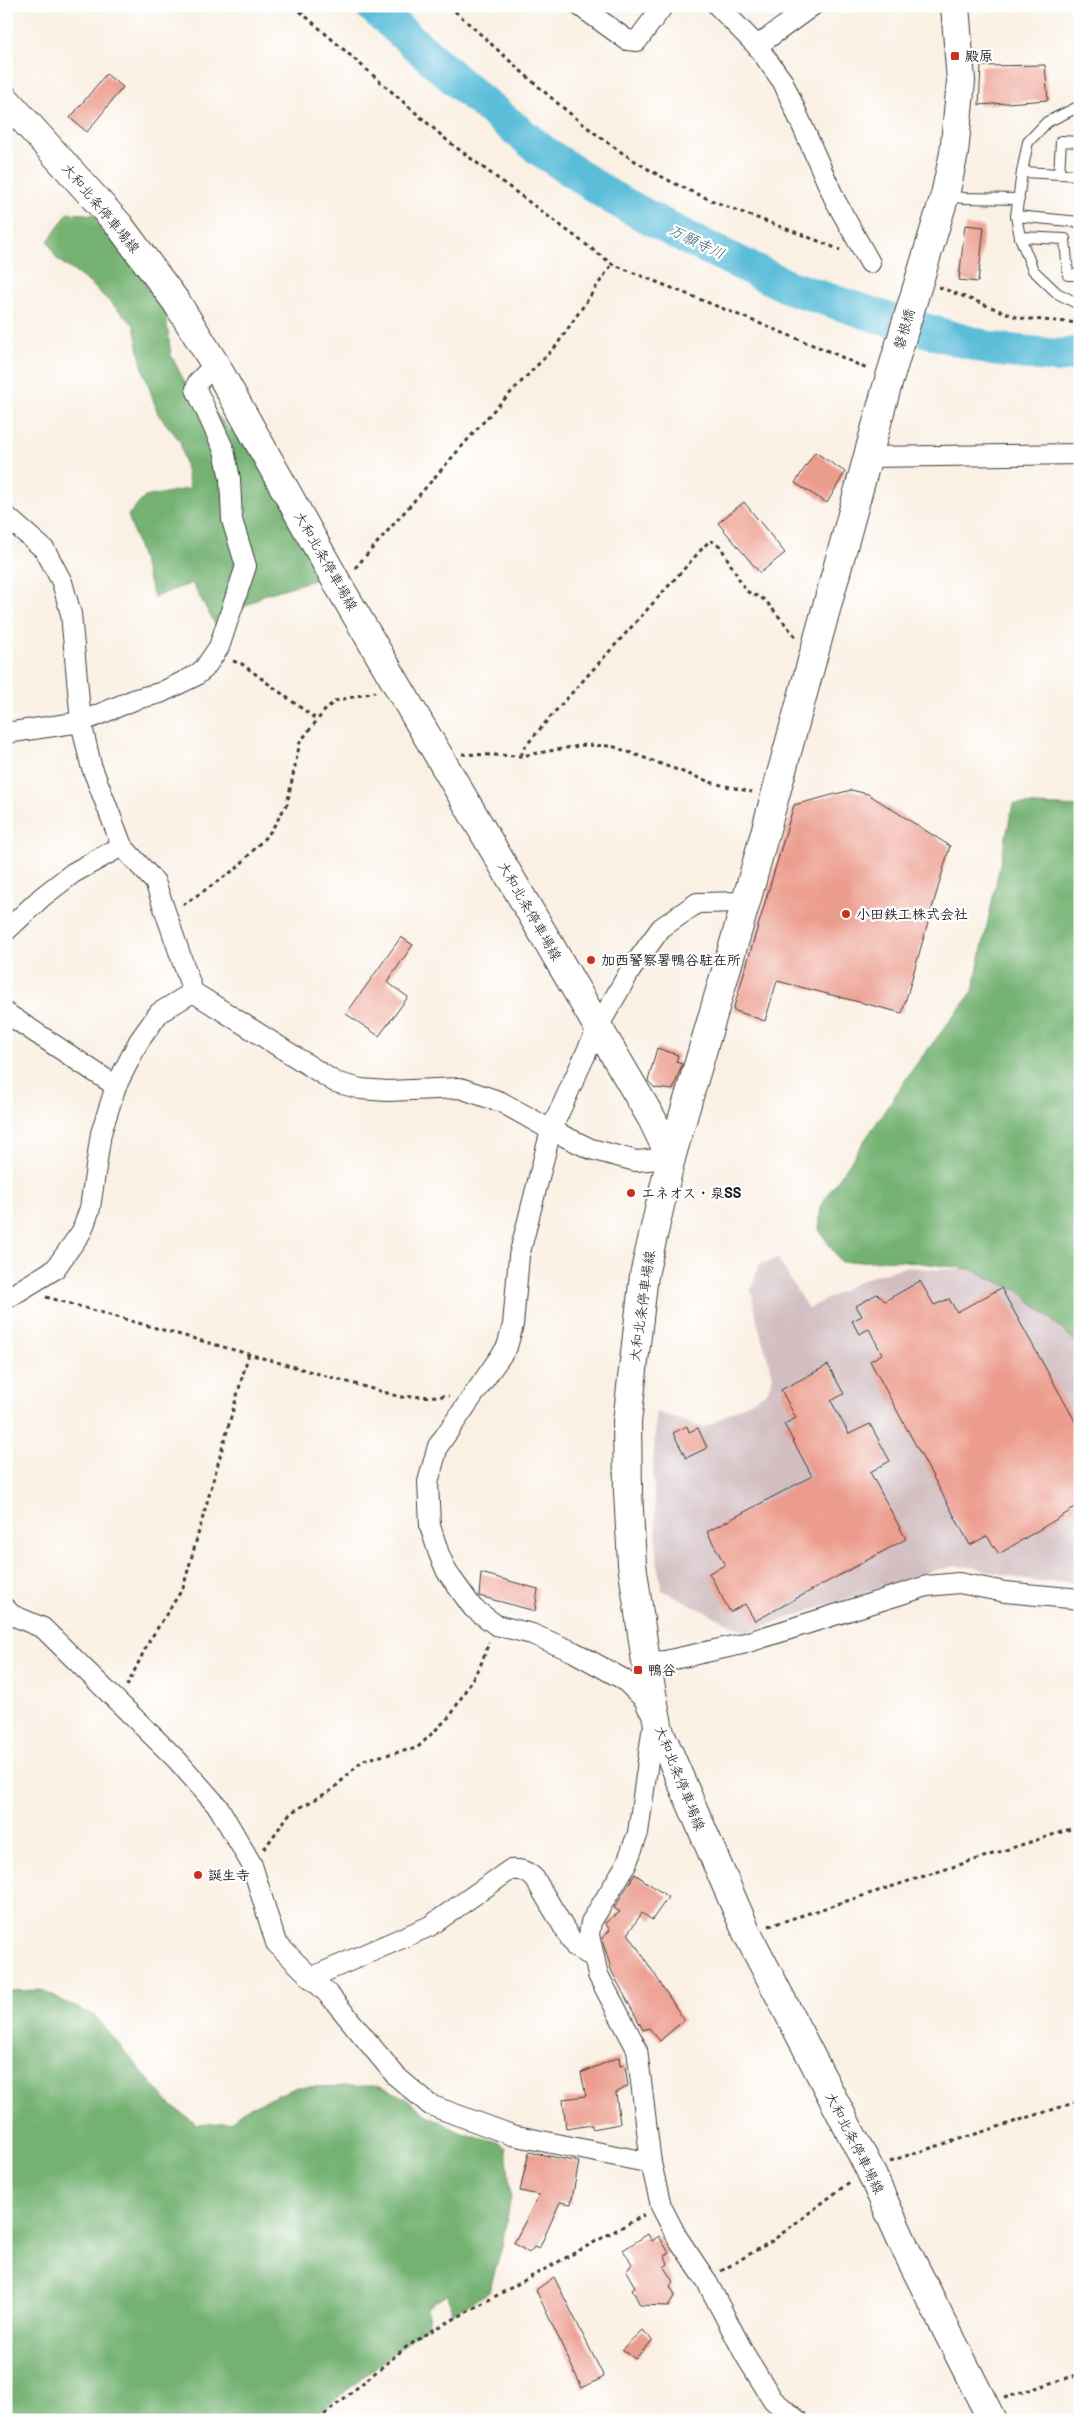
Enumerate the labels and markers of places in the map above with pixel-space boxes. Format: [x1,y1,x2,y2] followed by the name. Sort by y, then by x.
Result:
[965,48,993,65] place label: 殿原
[949,50,961,62] marker: 殿原
[856,906,968,923] place label: 小田鉄工株式会社
[840,908,852,920] marker: 小田鉄工株式会社
[601,952,741,969] place label: 加西警察署鴨谷駐在所
[585,954,597,966] marker: 加西警察署鴨谷駐在所
[641,1185,742,1202] place label: エネオス・泉SS
[625,1187,637,1199] marker: エネオス・泉SS
[648,1662,676,1679] place label: 鴨谷
[632,1664,644,1676] marker: 鴨谷
[208,1867,250,1884] place label: 誕生寺
[192,1869,204,1881] marker: 誕生寺

